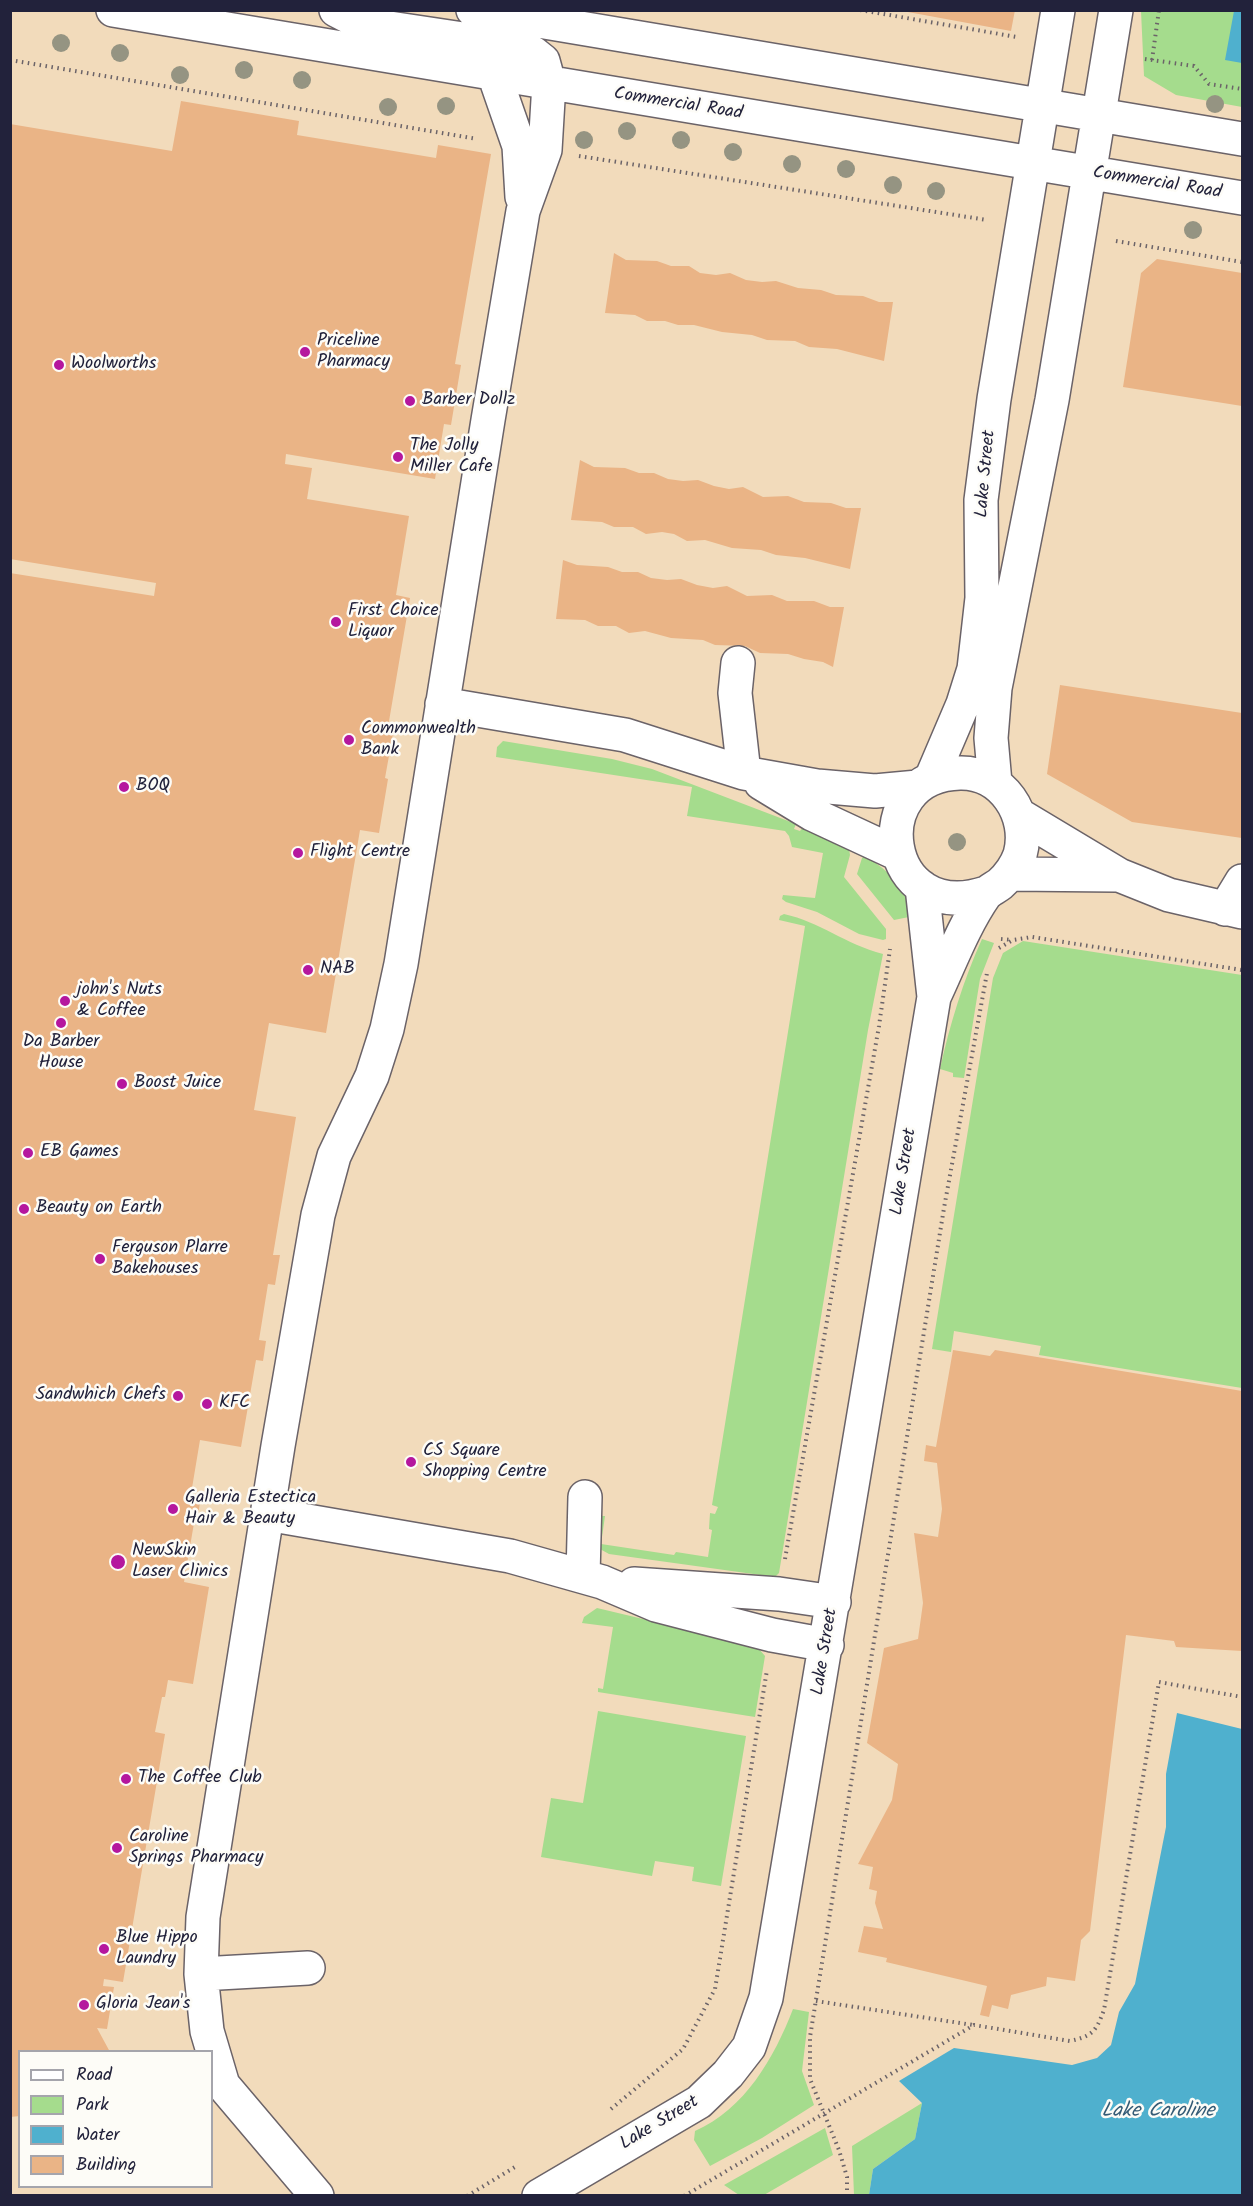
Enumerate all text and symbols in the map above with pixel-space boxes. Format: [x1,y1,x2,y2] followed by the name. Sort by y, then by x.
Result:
[612,84,744,126] street label: Commercial Road
[1091,163,1223,205] street label: Commercial Road
[317,331,390,374] place label: Priceline Pharmacy
[298,345,312,359] marker: Priceline Pharmacy
[71,354,156,376] place label: Woolworths
[52,358,66,372] marker: Woolworths
[422,390,515,412] place label: Barber Dollz
[403,394,417,408] marker: Barber Dollz
[972,429,1002,519] street label: Lake Street
[410,436,493,478] place label: The Jolly Miller Cafe
[391,450,405,464] marker: The Jolly Miller Cafe
[348,601,438,644] place label: First Choice Liquor
[329,615,343,629] marker: First Choice Liquor
[361,719,476,762] place label: Commonwealth Bank
[342,733,356,747] marker: Commonwealth Bank
[136,776,170,798] place label: BOQ
[117,780,131,794] marker: BOQ
[310,842,410,864] place label: Flight Centre
[291,846,305,860] marker: Flight Centre
[320,959,355,981] place label: NAB
[301,963,315,977] marker: NAB
[77,980,162,1022] place label: john's Nuts & Coffee
[58,994,72,1008] marker: john's Nuts & Coffee
[54,1016,68,1030] marker: Da Barber House
[23,1032,99,1074] place label: Da Barber House
[134,1073,221,1095] place label: Boost Juice
[115,1077,129,1091] marker: Boost Juice
[887,1127,923,1217] street label: Lake Street
[40,1142,119,1164] place label: EB Games
[21,1146,35,1160] marker: EB Games
[36,1198,162,1220] place label: Beauty on Earth
[17,1202,31,1216] marker: Beauty on Earth
[112,1238,228,1280] place label: Ferguson Plarre Bakehouses
[93,1252,107,1266] marker: Ferguson Plarre Bakehouses
[36,1385,166,1407] place label: Sandwhich Chefs
[171,1389,185,1403] marker: Sandwhich Chefs
[219,1393,250,1415] place label: KFC
[200,1397,214,1411] marker: KFC
[423,1441,547,1484] place label: CS Square Shopping Centre
[404,1455,418,1469] marker: CS Square Shopping Centre
[185,1488,316,1530] place label: Galleria Estectica Hair & Beauty
[166,1502,180,1516] marker: Galleria Estectica Hair & Beauty
[132,1541,228,1584] place label: NewSkin Laser Clinics
[109,1553,127,1571] marker: NewSkin Laser Clinics
[808,1607,844,1697] street label: Lake Street
[138,1768,262,1790] place label: The Coffee Club
[119,1772,133,1786] marker: The Coffee Club
[129,1827,263,1870] place label: Caroline Springs Pharmacy
[110,1841,124,1855] marker: Caroline Springs Pharmacy
[116,1928,198,1970] place label: Blue Hippo Laundry
[97,1942,111,1956] marker: Blue Hippo Laundry
[96,1994,190,2016] place label: Gloria Jean's
[77,1998,91,2012] marker: Gloria Jean's
[18,2050,213,2188] legend
[76,2061,112,2090] text: Road
[76,2091,109,2120] text: Park
[617,2092,703,2156] street label: Lake Street
[1101,2101,1215,2125] water label: Lake Caroline
[76,2121,120,2150] text: Water
[76,2151,136,2180] text: Building

